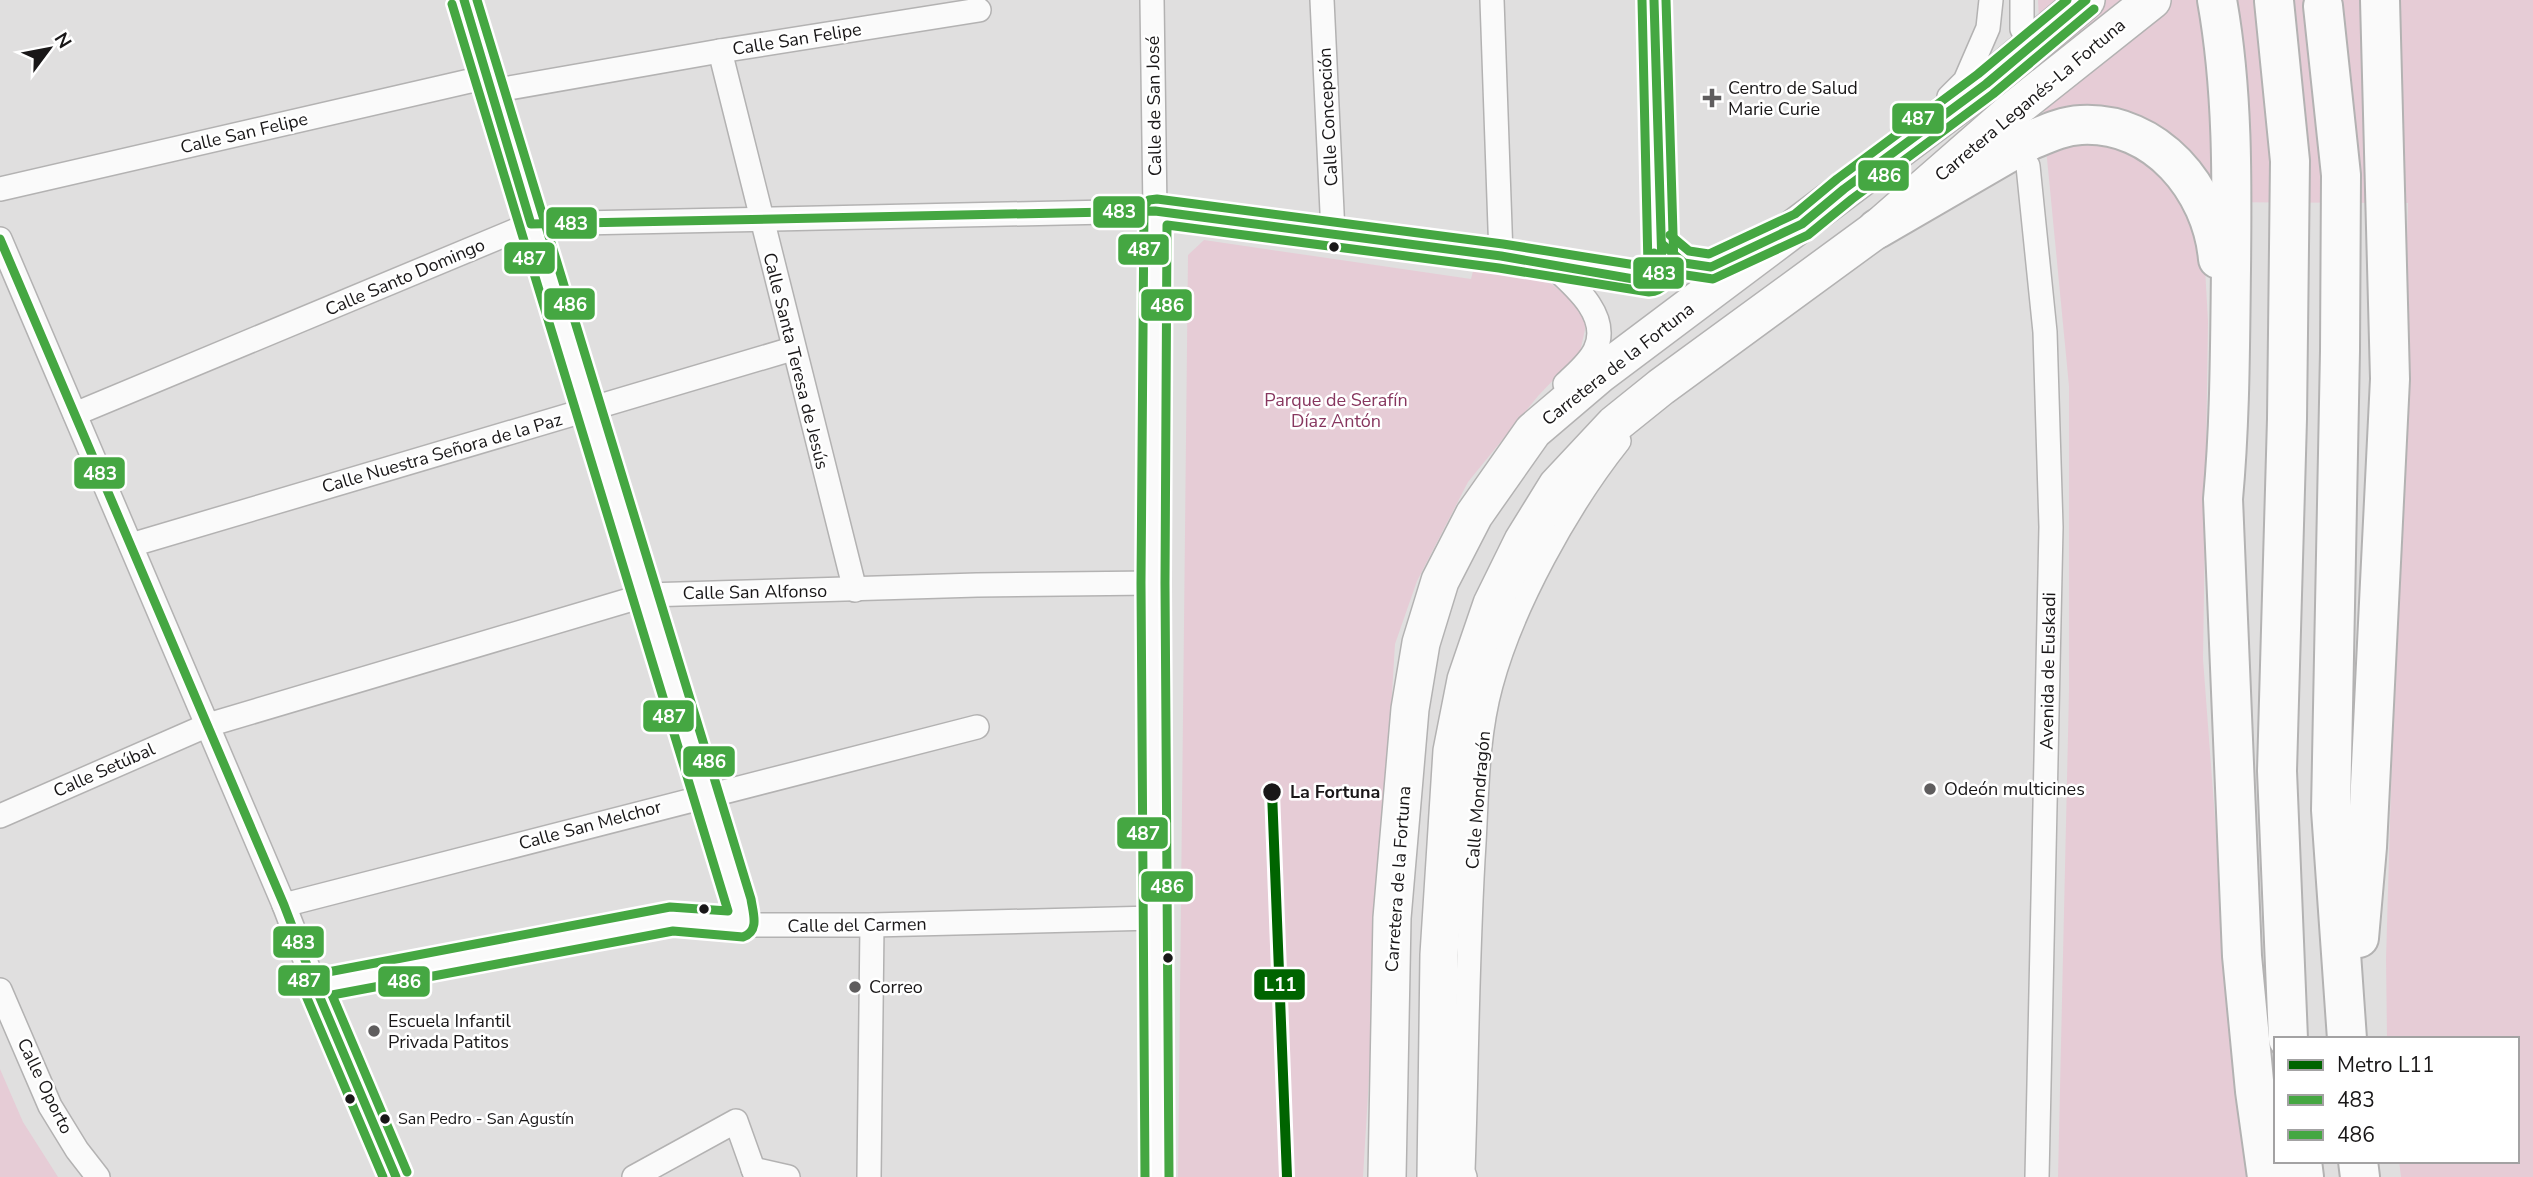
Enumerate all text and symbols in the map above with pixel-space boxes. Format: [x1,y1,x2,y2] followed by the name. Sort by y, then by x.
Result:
[1930,13,2130,187] street label: Carretera Leganés-La Fortuna
[14,14,84,84] north arrow
[731,17,863,61] street label: Calle San Felipe
[48,28,77,53] text: N
[1141,36,1167,176] street label: Calle de San José
[1312,47,1344,187] street label: Calle Concepción
[1728,76,1858,121] place label: Centro de Salud Marie Curie
[1702,88,1722,108] marker: Centro de Salud Marie Curie
[1891,102,1945,135] line badge: 487
[1901,106,1935,132] text: 487
[178,107,310,159] street label: Calle San Felipe
[1857,159,1910,192] line badge: 486
[1867,163,1901,189] text: 486
[1092,195,1146,229] line badge: 483
[1102,199,1136,225] text: 483
[545,206,598,240] line badge: 483
[554,211,588,237] text: 483
[321,232,489,322] street label: Calle Santo Domingo
[1117,233,1170,266] line badge: 487
[1127,237,1161,263] text: 487
[1327,240,1341,254] unlabelled marker
[503,241,556,275] line badge: 487
[512,246,546,272] text: 487
[757,250,835,472] street label: Calle Santa Teresa de Jesús
[1632,256,1685,290] line badge: 483
[1642,261,1676,287] text: 483
[543,287,596,321] line badge: 486
[1140,288,1193,322] line badge: 486
[553,292,587,318] text: 486
[1150,293,1184,319] text: 486
[1537,297,1699,431] street label: Carretera de la Fortuna
[1264,388,1408,433] park label: Parque de Serafín Díaz Antón
[319,407,565,499] street label: Calle Nuestra Señora de la Paz
[73,456,126,490] line badge: 483
[83,461,117,487] text: 483
[683,579,827,605] street label: Calle San Alfonso
[2035,592,2061,750] street label: Avenida de Euskadi
[642,699,695,733] line badge: 487
[652,704,686,730] text: 487
[1460,730,1496,870] street label: Calle Mondragón
[50,737,159,803] street label: Calle Setúbal
[682,745,736,778] line badge: 486
[692,749,726,775] text: 486
[1944,777,2085,801] place label: Odeón multicines
[1290,780,1380,804] place label: La Fortuna
[1261,781,1283,803] marker: La Fortuna
[1922,781,1938,797] marker: Odeón multicines
[1380,785,1416,973] street label: Carretera de la Fortuna
[516,794,665,856] street label: Calle San Melchor
[1116,816,1169,850] line badge: 487
[1126,821,1160,847] text: 487
[1140,870,1194,903] line badge: 486
[1150,874,1184,900] text: 486
[697,902,711,916] unlabelled marker
[787,912,927,938] street label: Calle del Carmen
[272,925,325,959] line badge: 483
[281,930,315,956] text: 483
[1161,951,1175,965] unlabelled marker
[277,964,331,997] line badge: 487
[377,965,431,998] line badge: 486
[287,968,321,994] text: 487
[1253,968,1306,1001] line badge: L11
[387,969,421,995] text: 486
[1263,972,1297,998] text: L11
[869,975,923,999] place label: Correo
[847,979,863,995] marker: Correo
[388,1009,511,1054] place label: Escuela Infantil Privada Patitos
[366,1023,382,1039] marker: Escuela Infantil Privada Patitos
[12,1034,78,1138] street label: Calle Oporto
[2274,1037,2519,1163] legend
[2337,1051,2435,1079] text: Metro L11
[2337,1086,2375,1114] text: 483
[343,1092,357,1106] unlabelled marker
[398,1108,574,1130] place label: San Pedro - San Agustín
[378,1112,392,1126] marker: San Pedro - San Agustín
[2337,1121,2375,1149] text: 486

